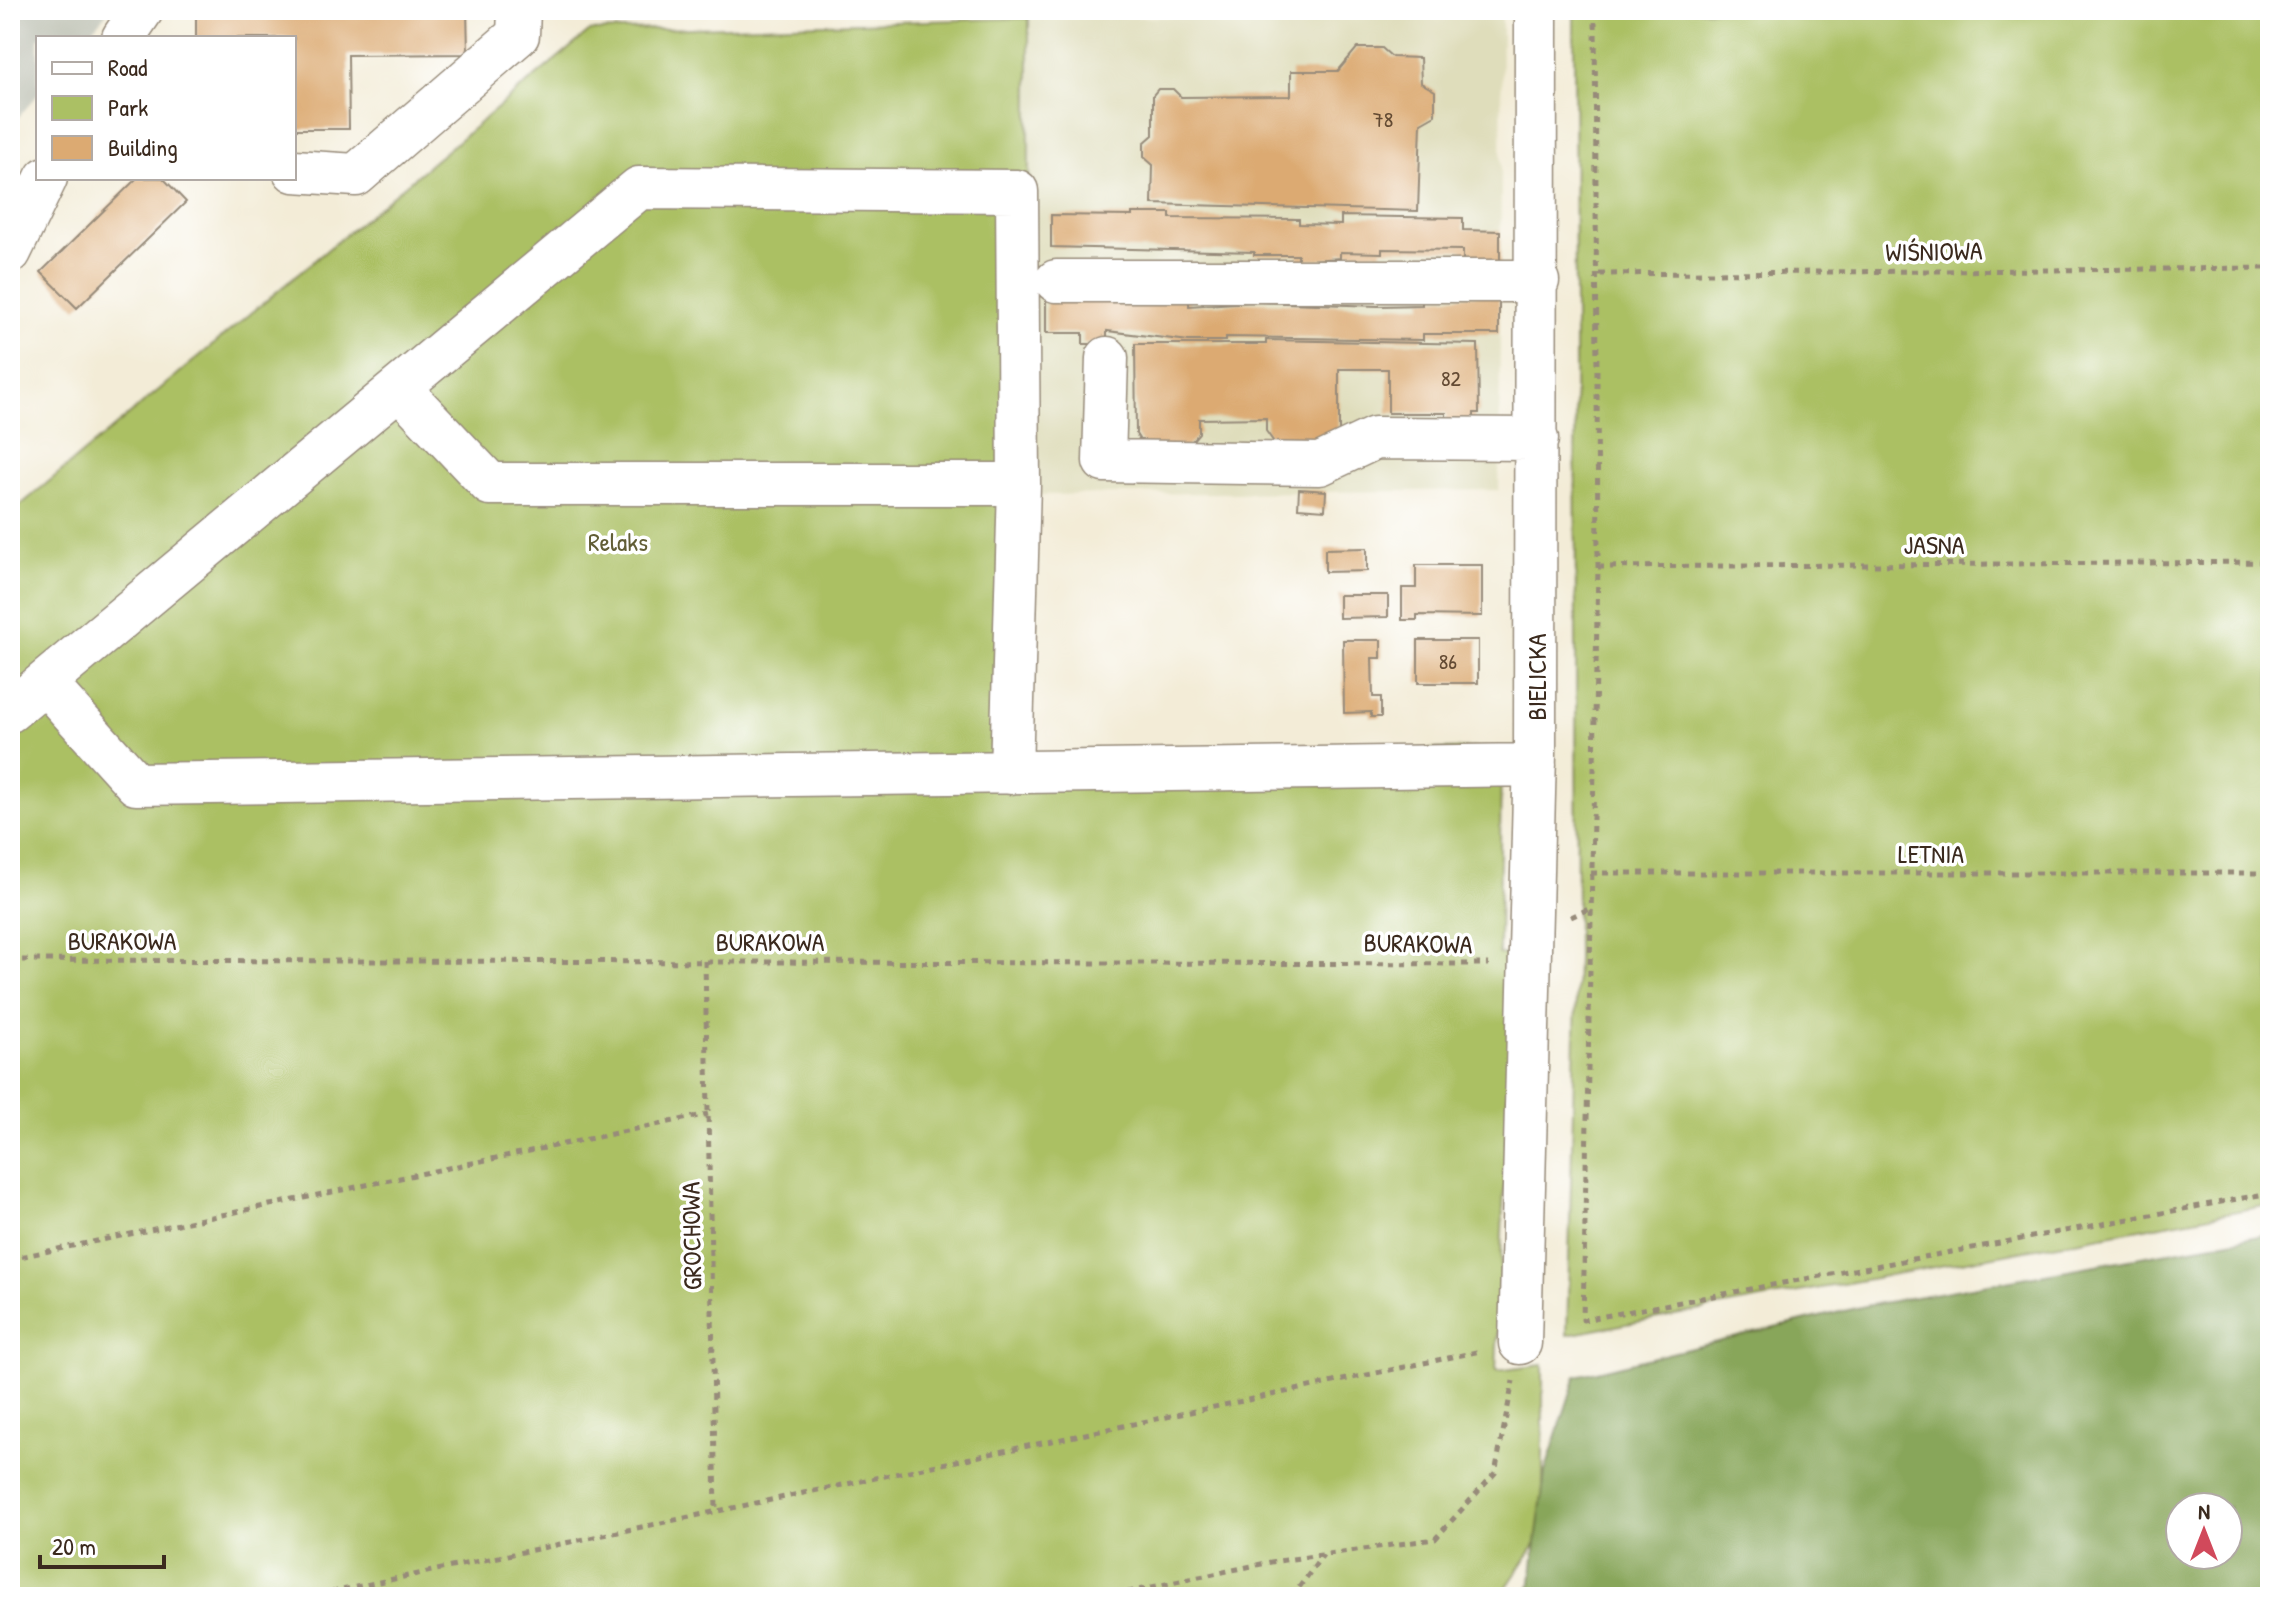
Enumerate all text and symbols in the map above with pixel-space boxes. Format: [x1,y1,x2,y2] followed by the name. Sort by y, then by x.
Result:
[36,36,296,180] legend
[108,51,147,83] text: Road
[108,91,148,123] text: Park
[1373,104,1393,134] house number: 78
[108,131,178,163] text: Building
[1885,233,1983,269] street label: WIŚNIOWA
[1441,363,1462,393] house number: 82
[588,524,648,559] park label: Relaks
[1904,527,1965,562] street label: JASNA
[1519,633,1554,721] street label: BIELICKA
[1439,646,1457,676] house number: 86
[1898,836,1964,871] street label: LETNIA
[68,923,177,958] street label: BURAKOWA
[716,924,825,959] street label: BURAKOWA
[1363,925,1473,961] street label: BURAKOWA
[673,1181,709,1290] street label: GROCHOWA
[2164,1491,2244,1571] north arrow
[2198,1496,2210,1526] text: N
[40,1519,164,1569] scale bar
[52,1530,96,1562] text: 20 m

